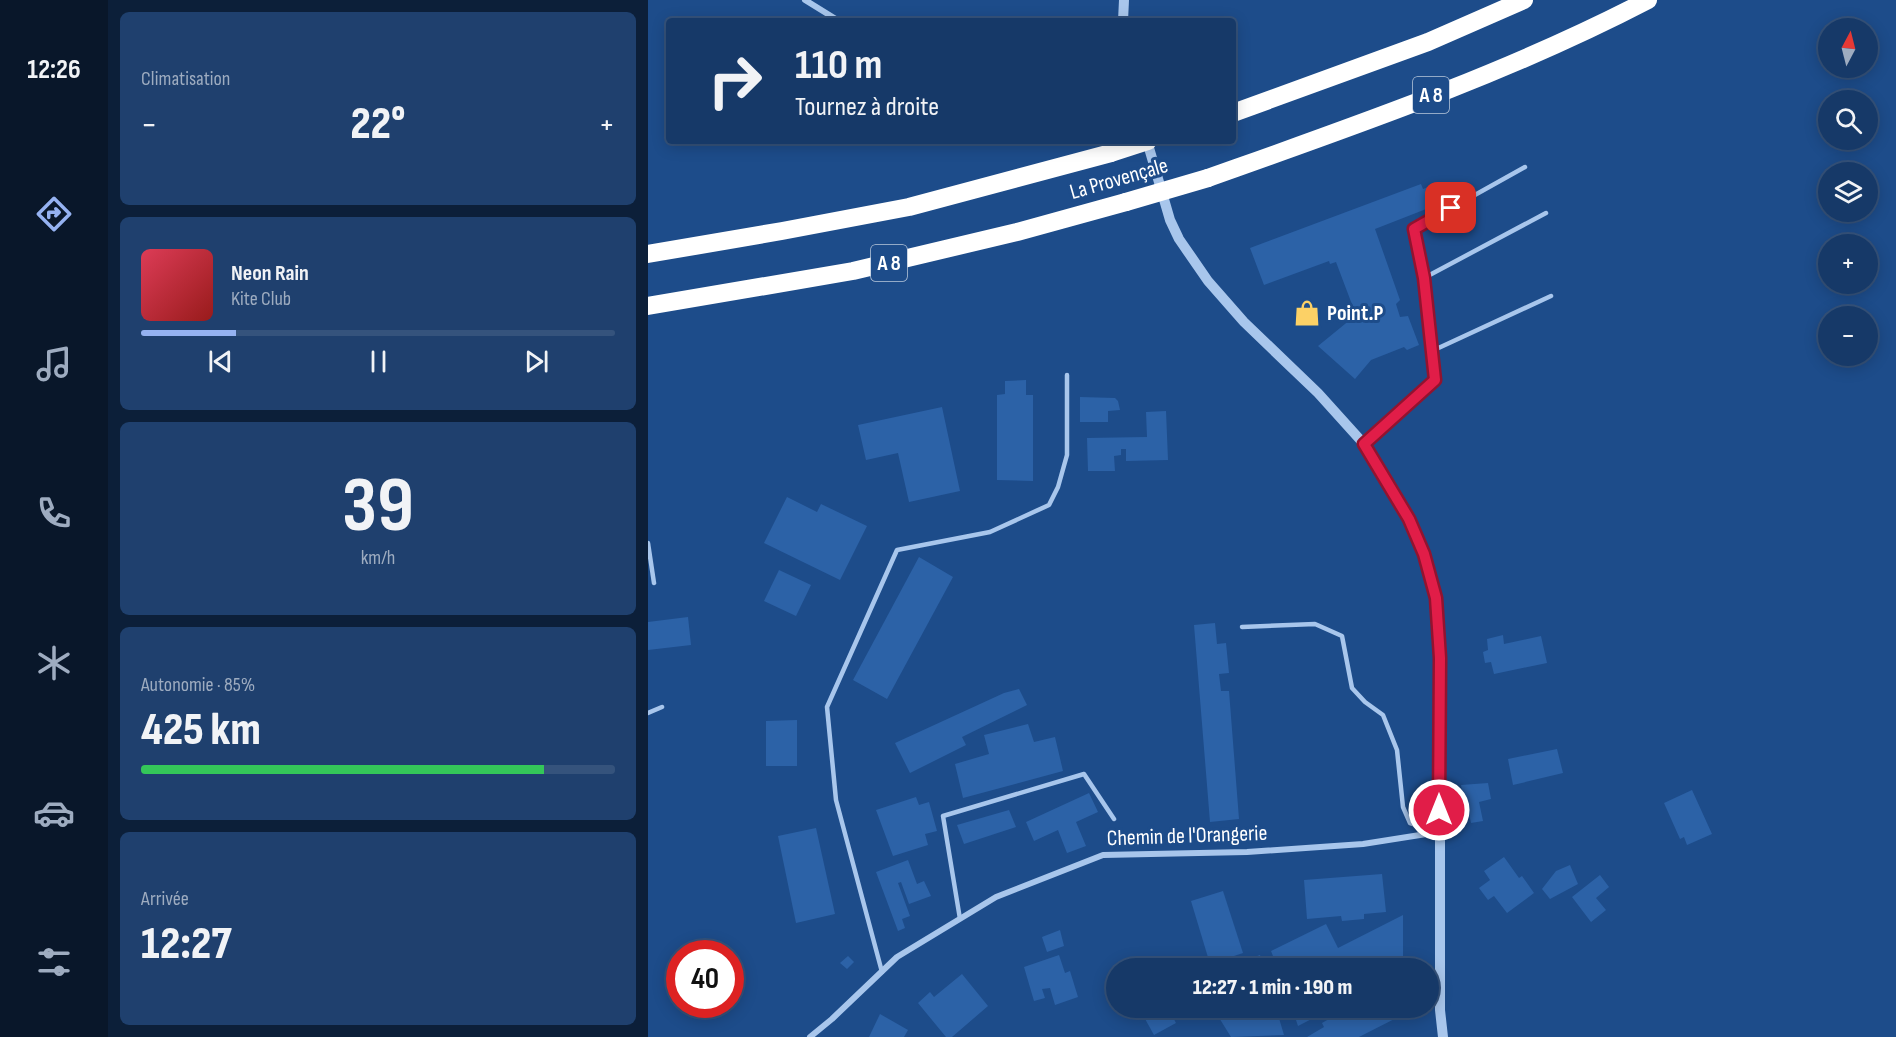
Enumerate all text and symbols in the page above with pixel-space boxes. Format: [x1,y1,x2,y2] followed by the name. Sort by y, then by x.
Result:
[1818,18,1878,78] north arrow
[1818,18,1878,366] map controls
[795,40,882,91] text: 110 m
[696,42,774,120] icon: right
[27,54,81,86] text: 12:26
[141,67,230,91] text: Climatisation
[1413,77,1449,113] road number: A 8
[1818,90,1878,150] button: search
[795,91,939,123] text: Tournez à droite
[350,97,406,152] text: 22°
[141,105,157,145] text: −
[599,105,615,145] text: +
[1067,152,1171,206] street label: La Provençale
[1818,162,1878,222] button: layers
[1425,182,1476,233] pin
[1434,191,1467,224] icon: arrive
[33,193,75,235] icon: directions
[1818,234,1878,294] button: +
[871,245,907,281] road number: A 8
[231,260,309,287] text: Neon Rain
[231,287,291,311] text: Kite Club
[1292,298,1322,328] shop icon: Point.P
[1327,300,1383,327] place label: Point.P
[1818,306,1878,366] button: −
[33,343,75,385] icon: music
[204,345,237,378] icon: previous
[362,345,395,378] icon: pause
[520,345,553,378] icon: next
[342,460,414,553] text: 39
[33,492,75,534] icon: phone
[361,546,395,570] text: km/h
[33,642,75,684] icon: climate
[141,673,255,697] text: Autonomie · 85%
[141,703,261,758] text: 425 km
[1407,778,1471,842] position arrow
[33,792,75,834] icon: car
[1106,820,1268,852] street label: Chemin de l'Orangerie
[141,887,189,911] text: Arrivée
[141,917,232,972] text: 12:27
[666,940,744,1018] speed limit sign: 40
[33,941,75,983] icon: filters
[1193,974,1352,1001] text: 12:27 · 1 min · 190 m

